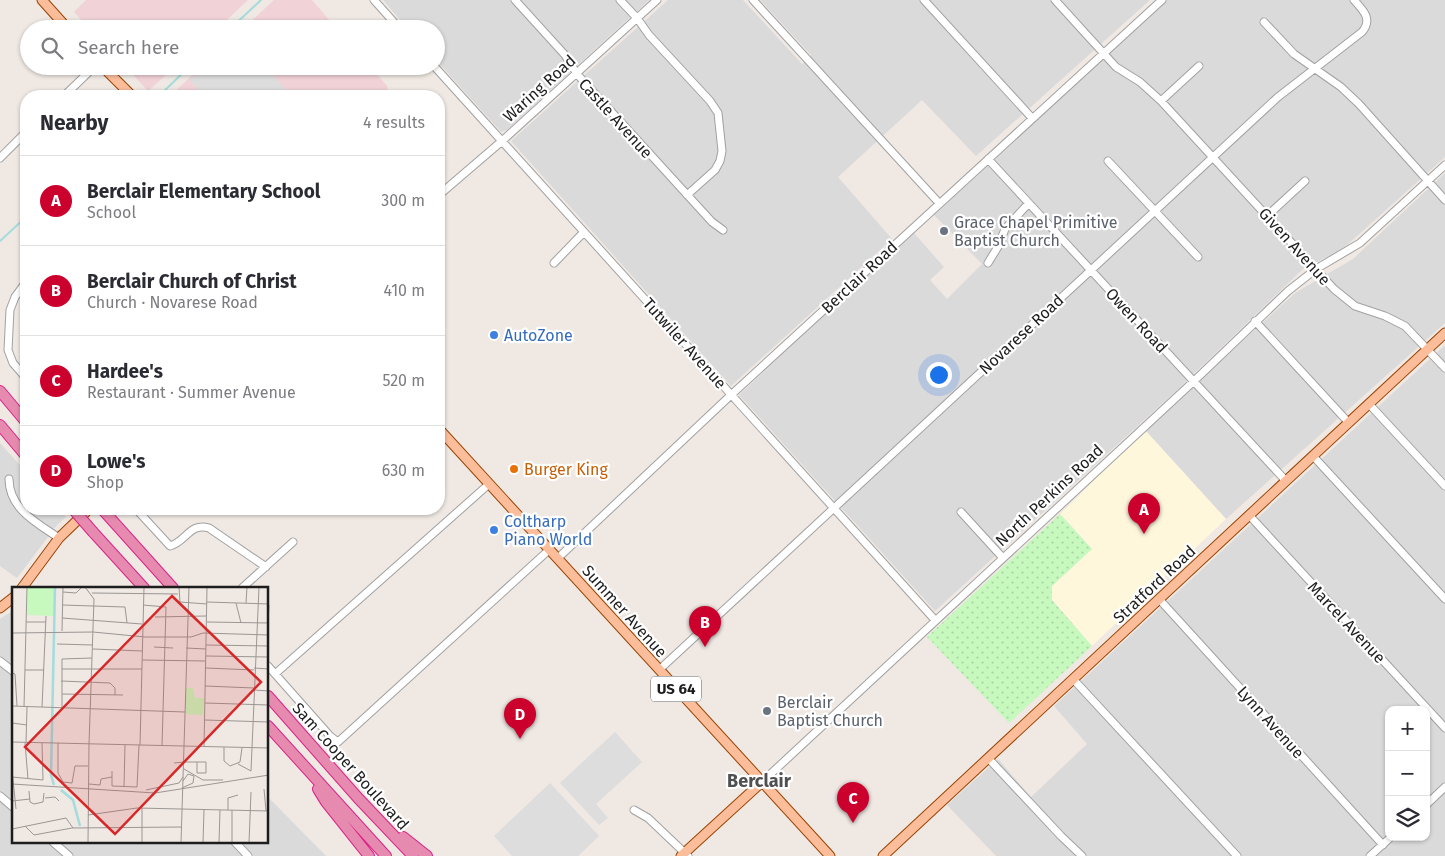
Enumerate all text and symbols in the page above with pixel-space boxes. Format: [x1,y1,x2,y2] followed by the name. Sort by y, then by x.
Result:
[20,20,445,75] search box
[38,34,66,62] icon: search
[78,36,179,59] text: Search here
[499,51,579,126] street label: Waring Road
[575,74,657,162] street label: Castle Avenue
[40,110,108,136] text: Nearby
[363,113,425,132] text: 4 results
[87,180,320,203] text: Berclair Elementary School
[51,191,61,210] text: A
[381,191,425,210] text: 300 m
[87,203,136,222] text: School
[1255,204,1334,289] street label: Given Avenue
[954,213,1117,250] place label: Grace Chapel Primitive Baptist Church
[938,225,950,237] marker: Grace Chapel Primitive Baptist Church
[817,237,901,317] street label: Berclair Road
[87,270,297,293] text: Berclair Church of Christ
[51,281,61,300] text: B
[384,281,425,300] text: 410 m
[1102,284,1171,357] street label: Owen Road
[975,290,1067,378] street label: Novarese Road
[87,293,258,312] text: Church · Novarese Road
[639,294,730,393] street label: Tutwiler Avenue
[504,326,573,345] place label: AutoZone
[488,329,500,341] marker: AutoZone
[87,360,163,383] text: Hardee's
[926,362,952,388] your location
[51,371,61,390] text: C
[382,371,425,390] text: 520 m
[87,383,296,402] text: Restaurant · Summer Avenue
[992,441,1107,550] street label: North Perkins Road
[87,450,145,473] text: Lowe's
[524,460,608,479] place label: Burger King
[51,461,61,480] text: D
[382,461,425,480] text: 630 m
[508,463,520,475] marker: Burger King
[87,473,124,492] text: Shop
[1128,493,1160,534] pin: A
[504,512,592,549] place label: Coltharp Piano World
[488,524,500,536] marker: Coltharp Piano World
[1109,541,1199,627] street label: Stratford Road
[578,561,671,661] street label: Summer Avenue
[1304,577,1389,667] street label: Marcel Avenue
[12,587,269,844] inset map
[689,606,721,647] pin: B
[651,676,701,702] road number: US 64
[1233,682,1308,762] street label: Lynn Avenue
[777,693,883,730] place label: Berclair Baptist Church
[504,698,536,739] pin: D
[289,699,413,834] street label: Sam Cooper Boulevard
[761,705,773,717] marker: Berclair Baptist Church
[1385,706,1430,841] map controls
[1385,706,1430,751] button: +
[1385,751,1430,796] button: −
[727,770,792,792] district label: Berclair
[837,782,869,823] pin: C
[1385,796,1430,841] button: layers

